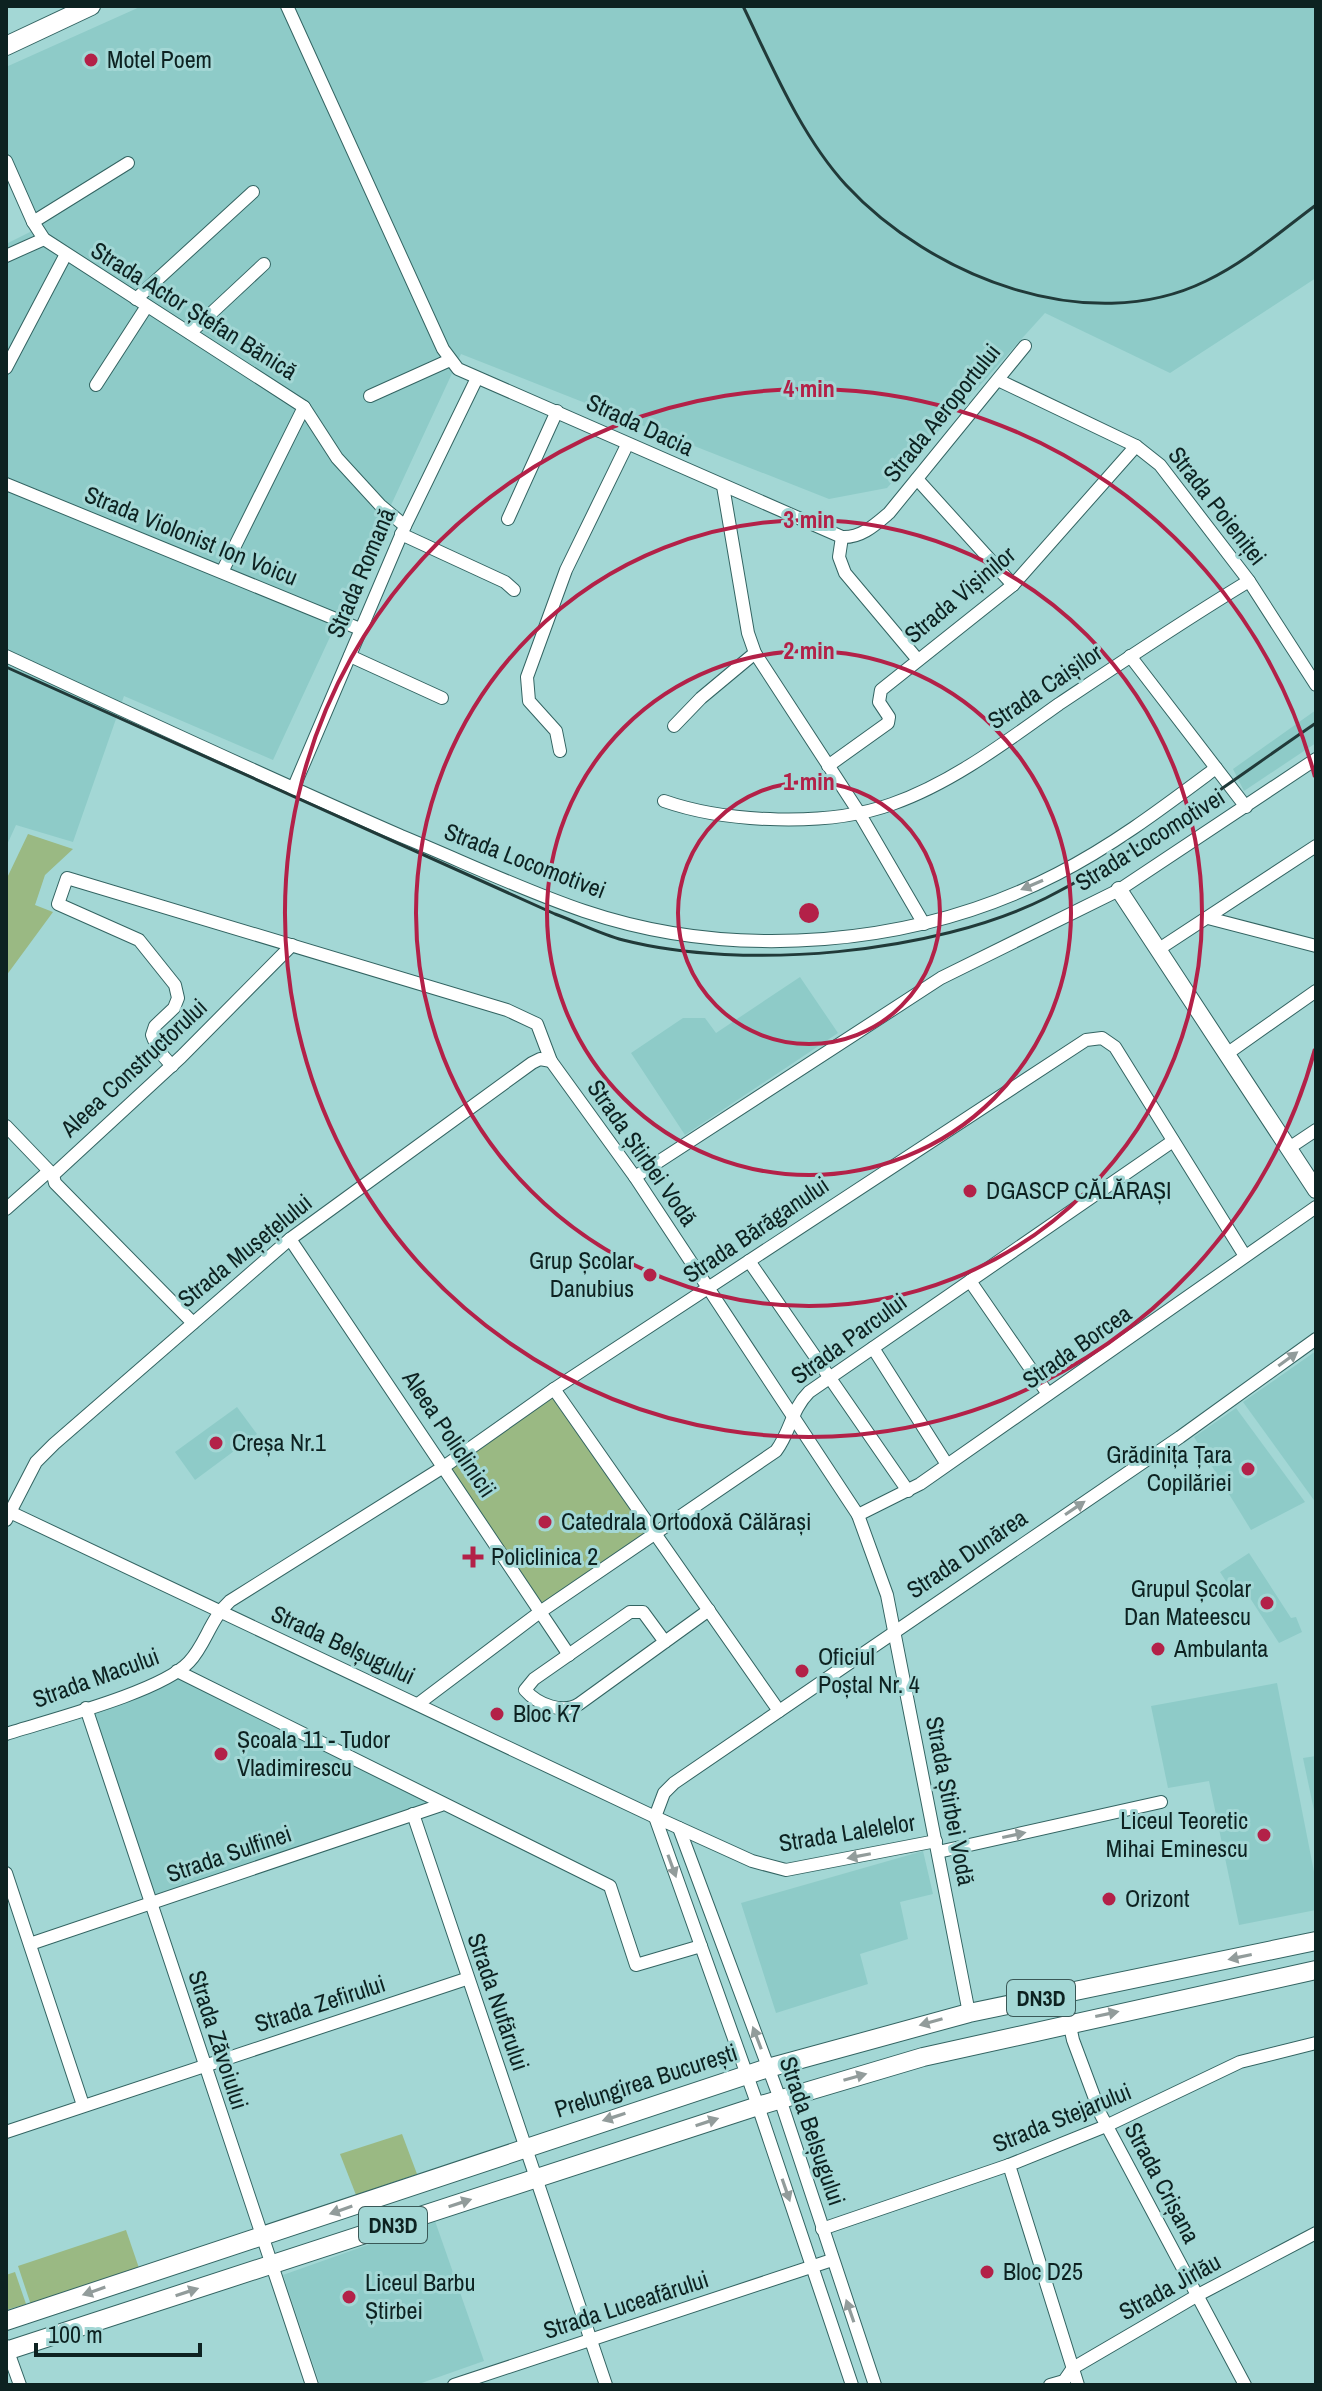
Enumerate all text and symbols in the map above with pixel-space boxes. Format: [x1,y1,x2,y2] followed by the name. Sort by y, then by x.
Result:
[107,43,212,75] place label: Motel Poem
[82,51,100,69] marker: Motel Poem
[85,234,304,387] street label: Strada Actor Ștefan Bănică
[875,336,1007,488] street label: Strada Aeroportului
[783,372,835,404] text: 4 min
[582,385,699,463] street label: Strada Dacia
[1161,439,1274,571] street label: Strada Poieniței
[80,478,303,592] street label: Strada Violonist Ion Voicu
[318,503,402,642] street label: Strada Romană
[783,503,835,535] text: 3 min
[897,538,1022,650] street label: Strada Vișinilor
[783,634,835,666] text: 2 min
[981,636,1108,736] street label: Strada Caișilor
[783,765,835,797] text: 1 min
[1069,780,1230,898] street label: Strada Locomotivei
[440,815,611,906] street label: Strada Locomotivei
[1020,878,1044,891] one-way arrow
[795,899,823,927] centre of rings
[52,991,213,1144] street label: Aleea Constructorului
[580,1073,705,1232] street label: Strada Știrbei Vodă
[676,1168,835,1290] street label: Strada Bărăganului
[986,1174,1172,1206] place label: DGASCP CĂLĂRAȘI
[961,1182,979,1200] marker: DGASCP CĂLĂRAȘI
[171,1186,318,1314] street label: Strada Mușețelului
[529,1244,634,1304] place label: Grup Școlar Danubius
[641,1266,659,1284] marker: Grup Școlar Danubius
[784,1285,913,1391] street label: Strada Parcului
[1016,1297,1137,1395] street label: Strada Borcea
[1277,1352,1298,1368] one-way arrow
[395,1363,504,1503] street label: Aleea Policlinicii
[232,1426,326,1458] place label: Creșa Nr.1
[207,1434,225,1452] marker: Creșa Nr.1
[1106,1438,1232,1498] place label: Grădinița Țara Copilăriei
[1239,1460,1257,1478] marker: Grădinița Țara Copilăriei
[900,1501,1033,1605] street label: Strada Dunărea
[1064,1501,1085,1516] one-way arrow
[561,1505,812,1537] place label: Catedrala Ortodoxă Călărași
[536,1513,554,1531] marker: Catedrala Ortodoxă Călărași
[491,1540,598,1572] place label: Policlinica 2
[462,1546,484,1568] marker: Policlinica 2
[1124,1572,1251,1632] place label: Grupul Școlar Dan Mateescu
[1258,1594,1276,1612] marker: Grupul Școlar Dan Mateescu
[266,1597,421,1691] street label: Strada Belșugului
[1173,1632,1268,1664] place label: Ambulanta
[28,1639,163,1715] street label: Strada Macului
[818,1640,920,1700] place label: Oficiul Poștal Nr. 4
[1149,1640,1167,1658] marker: Ambulanta
[793,1662,811,1680] marker: Oficiul Poștal Nr. 4
[513,1697,581,1729] place label: Bloc K7
[488,1705,506,1723] marker: Bloc K7
[919,1713,983,1888] street label: Strada Știrbei Vodă
[237,1723,390,1783] place label: Școala 11 - Tudor Vladimirescu
[212,1745,230,1763] marker: Școala 11 - Tudor Vladimirescu
[1106,1804,1248,1864] place label: Liceul Teoretic Mihai Eminescu
[776,1805,918,1859] street label: Strada Lalelelor
[162,1817,295,1889] street label: Strada Sulfinei
[1255,1826,1273,1844] marker: Liceul Teoretic Mihai Eminescu
[1002,1828,1027,1841] one-way arrow
[847,1850,872,1863] one-way arrow
[666,1854,679,1878] one-way arrow
[1125,1882,1190,1914] place label: Orizont
[1100,1890,1118,1908] marker: Orizont
[460,1929,537,2075] street label: Strada Nufărului
[1227,1951,1252,1964] one-way arrow
[181,1966,256,2113] street label: Strada Zăvoiului
[250,1967,389,2039] street label: Strada Zefirului
[1007,1980,1075,2016] road number: DN3D
[1094,2007,1119,2020] one-way arrow
[918,2017,943,2029] one-way arrow
[750,2026,763,2050] one-way arrow
[550,2035,741,2125] street label: Prelungirea București
[773,2052,853,2209] street label: Strada Belșugului
[843,2070,867,2083] one-way arrow
[988,2075,1136,2159] street label: Strada Stejarului
[602,2111,626,2124] one-way arrow
[696,2115,720,2128] one-way arrow
[1118,2117,1208,2249] street label: Strada Crișana
[781,2178,793,2202] one-way arrow
[449,2196,473,2208] one-way arrow
[329,2204,353,2216] one-way arrow
[359,2207,427,2243] road number: DN3D
[1113,2245,1226,2327] street label: Strada Jirlău
[1003,2255,1083,2287] place label: Bloc D25
[539,2262,712,2346] street label: Strada Luceafărului
[978,2263,996,2281] marker: Bloc D25
[365,2266,476,2326] place label: Liceul Barbu Știrbei
[82,2286,106,2298] one-way arrow
[175,2286,199,2298] one-way arrow
[340,2288,358,2306] marker: Liceul Barbu Știrbei
[843,2299,855,2323] one-way arrow
[36,2307,200,2357] scale bar
[48,2318,103,2350] text: 100 m

